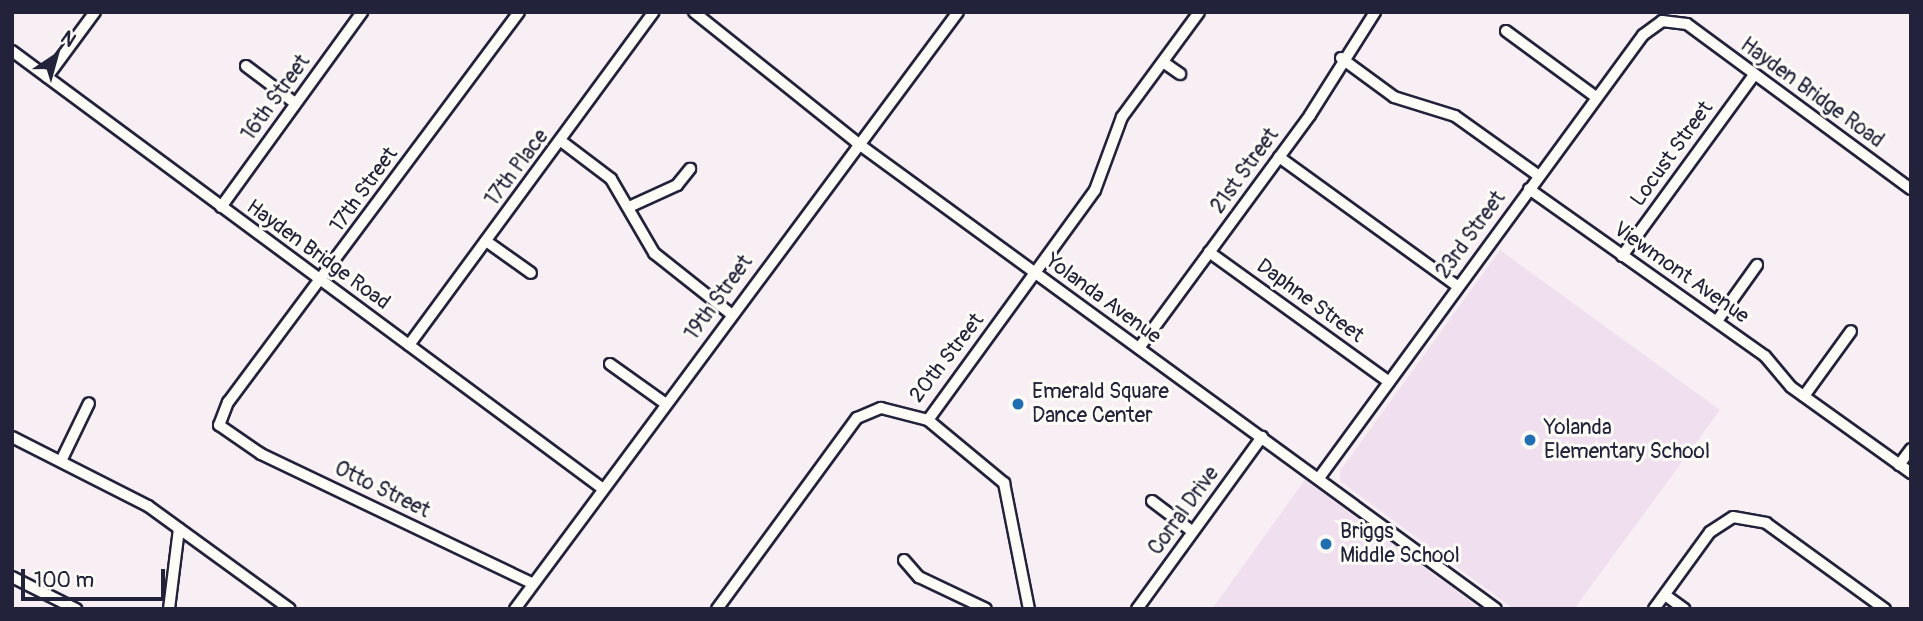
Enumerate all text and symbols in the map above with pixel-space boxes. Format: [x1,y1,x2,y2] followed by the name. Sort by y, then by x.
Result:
[21,21,91,91] north arrow
[56,26,81,52] text: N
[1735,33,1889,153] street label: Hayden Bridge Road
[236,50,316,146] street label: 16th Street
[1625,97,1719,211] street label: Locust Street
[1206,123,1284,219] street label: 21st Street
[480,125,554,211] street label: 17th Place
[325,142,403,238] street label: 17th Street
[1431,186,1511,284] street label: 23rd Street
[241,195,395,315] street label: Hayden Bridge Road
[1608,217,1754,329] street label: Viewmont Avenue
[1040,249,1166,349] street label: Yolanda Avenue
[680,251,758,345] street label: 19th Street
[1251,254,1369,348] street label: Daphne Street
[904,309,990,407] street label: 20th Street
[1032,379,1169,429] place label: Emerald Square Dance Center
[1010,396,1026,412] marker: Emerald Square Dance Center
[1544,415,1710,465] place label: Yolanda Elementary School
[1522,432,1538,448] marker: Yolanda Elementary School
[330,456,434,524] street label: Otto Street
[1143,462,1225,560] street label: Corral Drive
[1340,519,1460,569] place label: Briggs Middle School
[1318,536,1334,552] marker: Briggs Middle School
[24,554,168,598] scale bar
[34,567,94,594] text: 100 m

